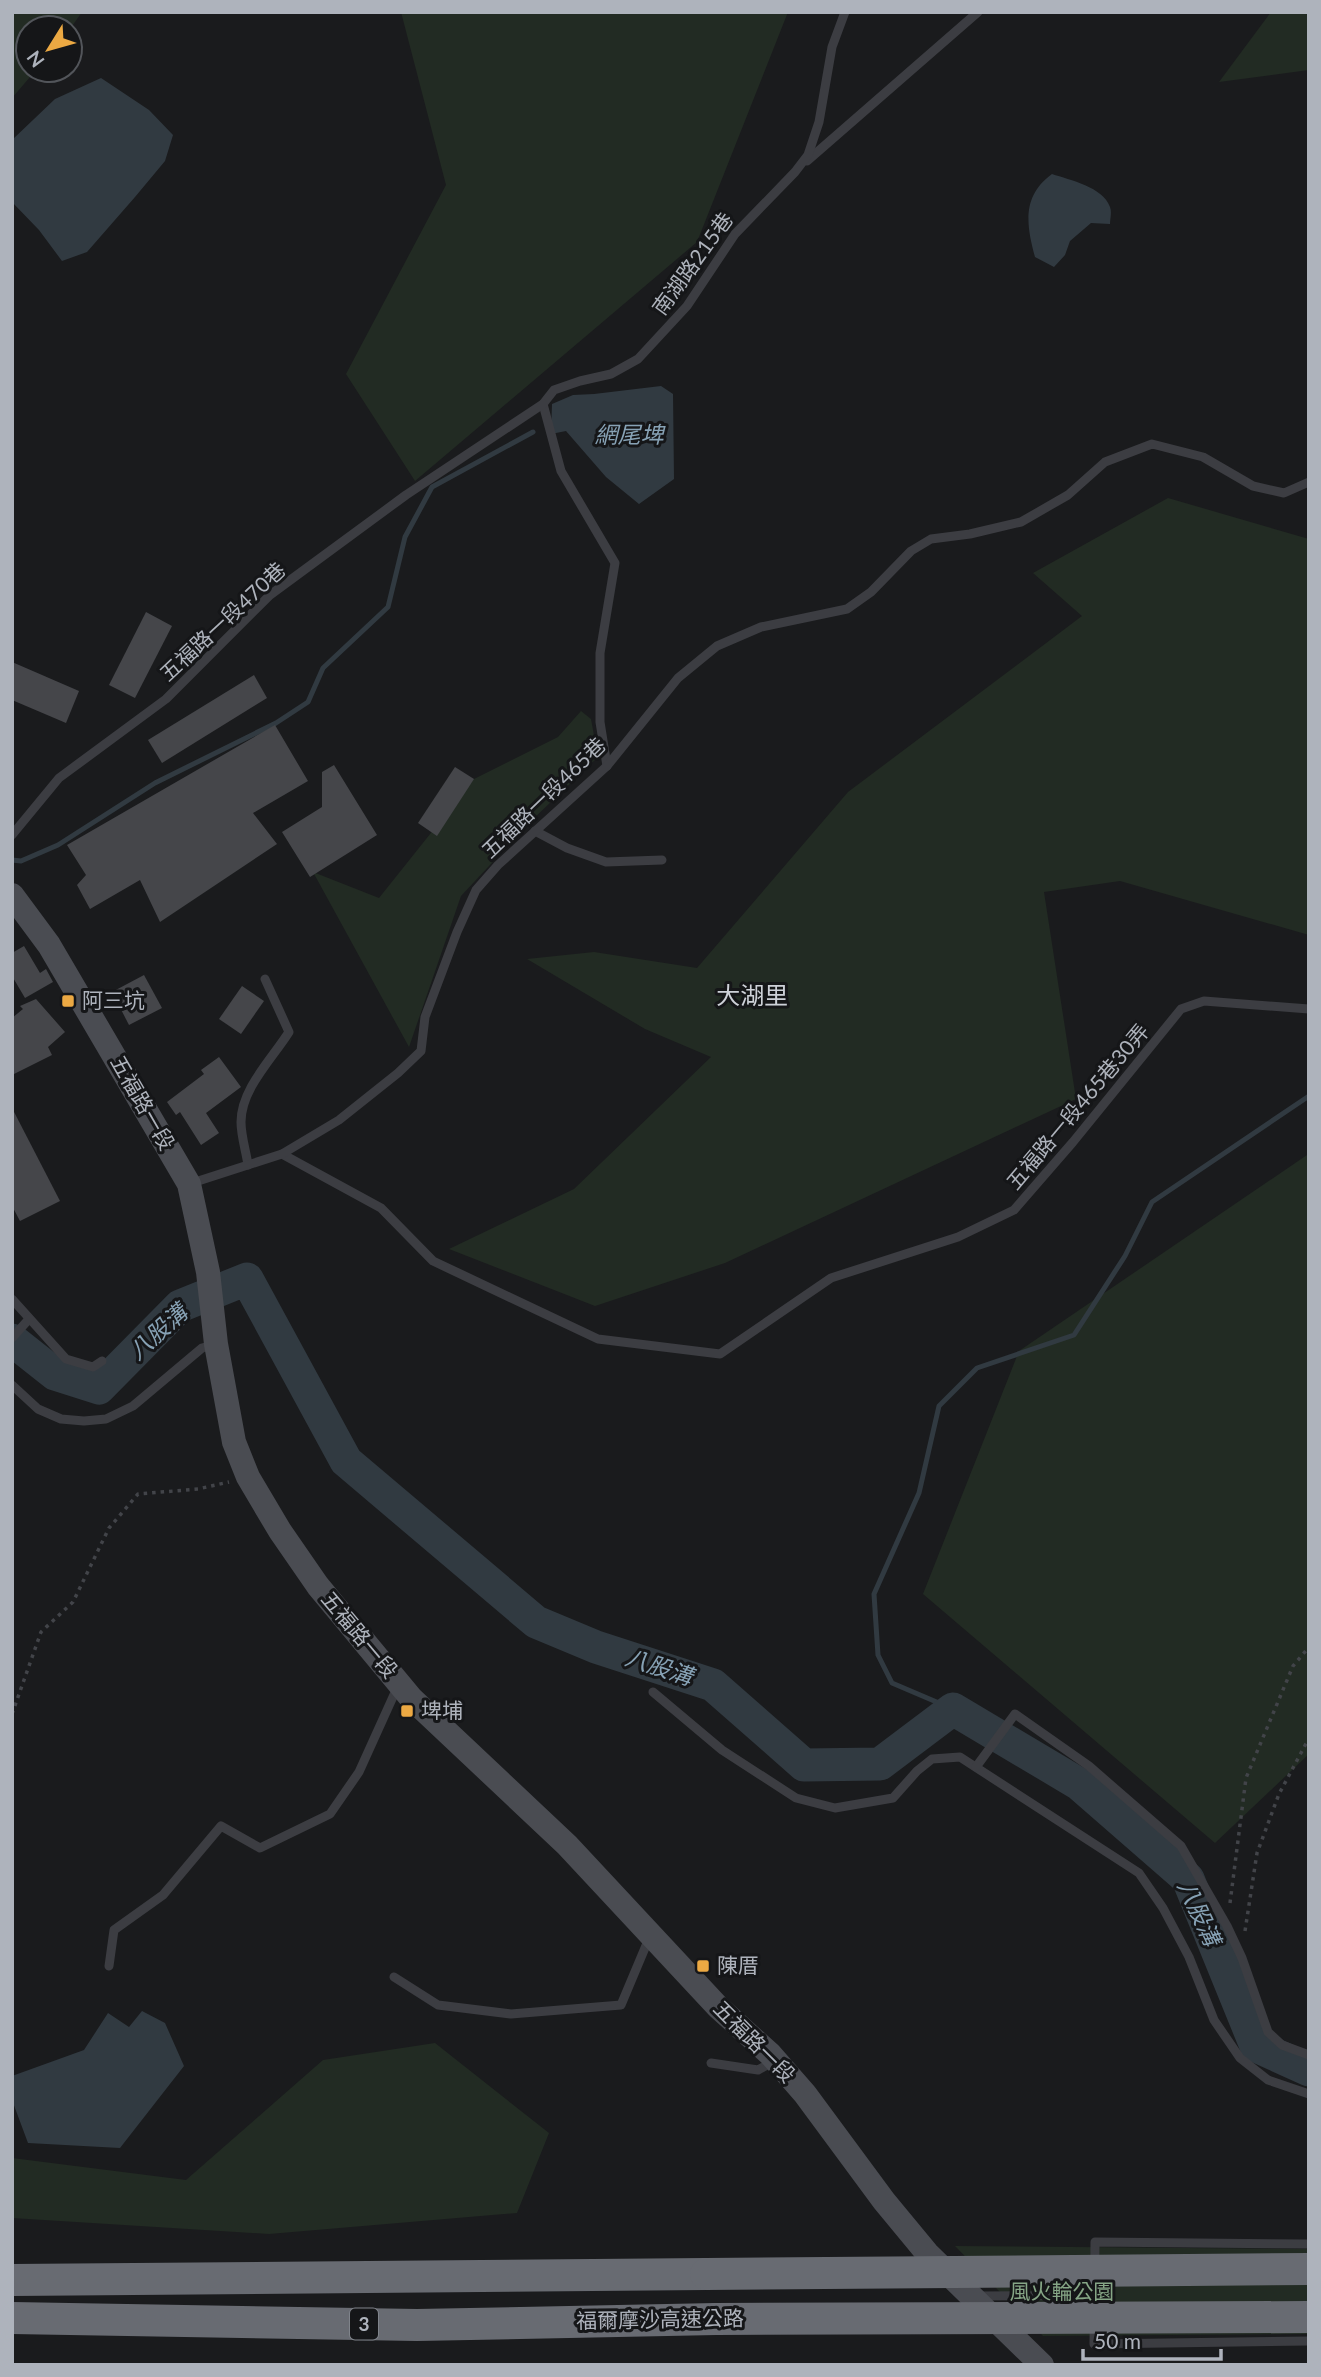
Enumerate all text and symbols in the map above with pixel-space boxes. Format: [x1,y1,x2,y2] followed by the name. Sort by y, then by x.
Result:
[14,14,84,84] north arrow
[21,47,49,72] text: N
[646,207,737,319] street label: 南湖路215巷
[595,420,667,448] water label: 網尾埤
[154,556,290,685] street label: 五福路一段470巷
[476,731,610,862] street label: 五福路一段465巷
[716,980,788,1009] district label: 大湖里
[82,987,145,1012] place label: 阿三坑
[60,993,76,1009] marker: 阿三坑
[1000,1018,1153,1194] street label: 五福路一段465巷30弄
[106,1051,180,1154] street label: 五福路一段
[122,1296,195,1365] water label: 八股溝
[317,1586,403,1682] street label: 五福路一段
[622,1642,699,1691] water label: 八股溝
[421,1697,463,1722] place label: 埤埔
[399,1703,415,1719] marker: 埤埔
[1173,1875,1228,1952] water label: 八股溝
[717,1952,759,1977] place label: 陳厝
[695,1958,711,1974] marker: 陳厝
[709,1995,801,2087] street label: 五福路一段
[1010,2278,1115,2303] park label: 風火輪公園
[576,2305,744,2332] street label: 福爾摩沙高速公路
[350,2308,378,2340] road number: 3
[1083,2318,1221,2362] scale bar
[1094,2328,1141,2353] text: 50 m

